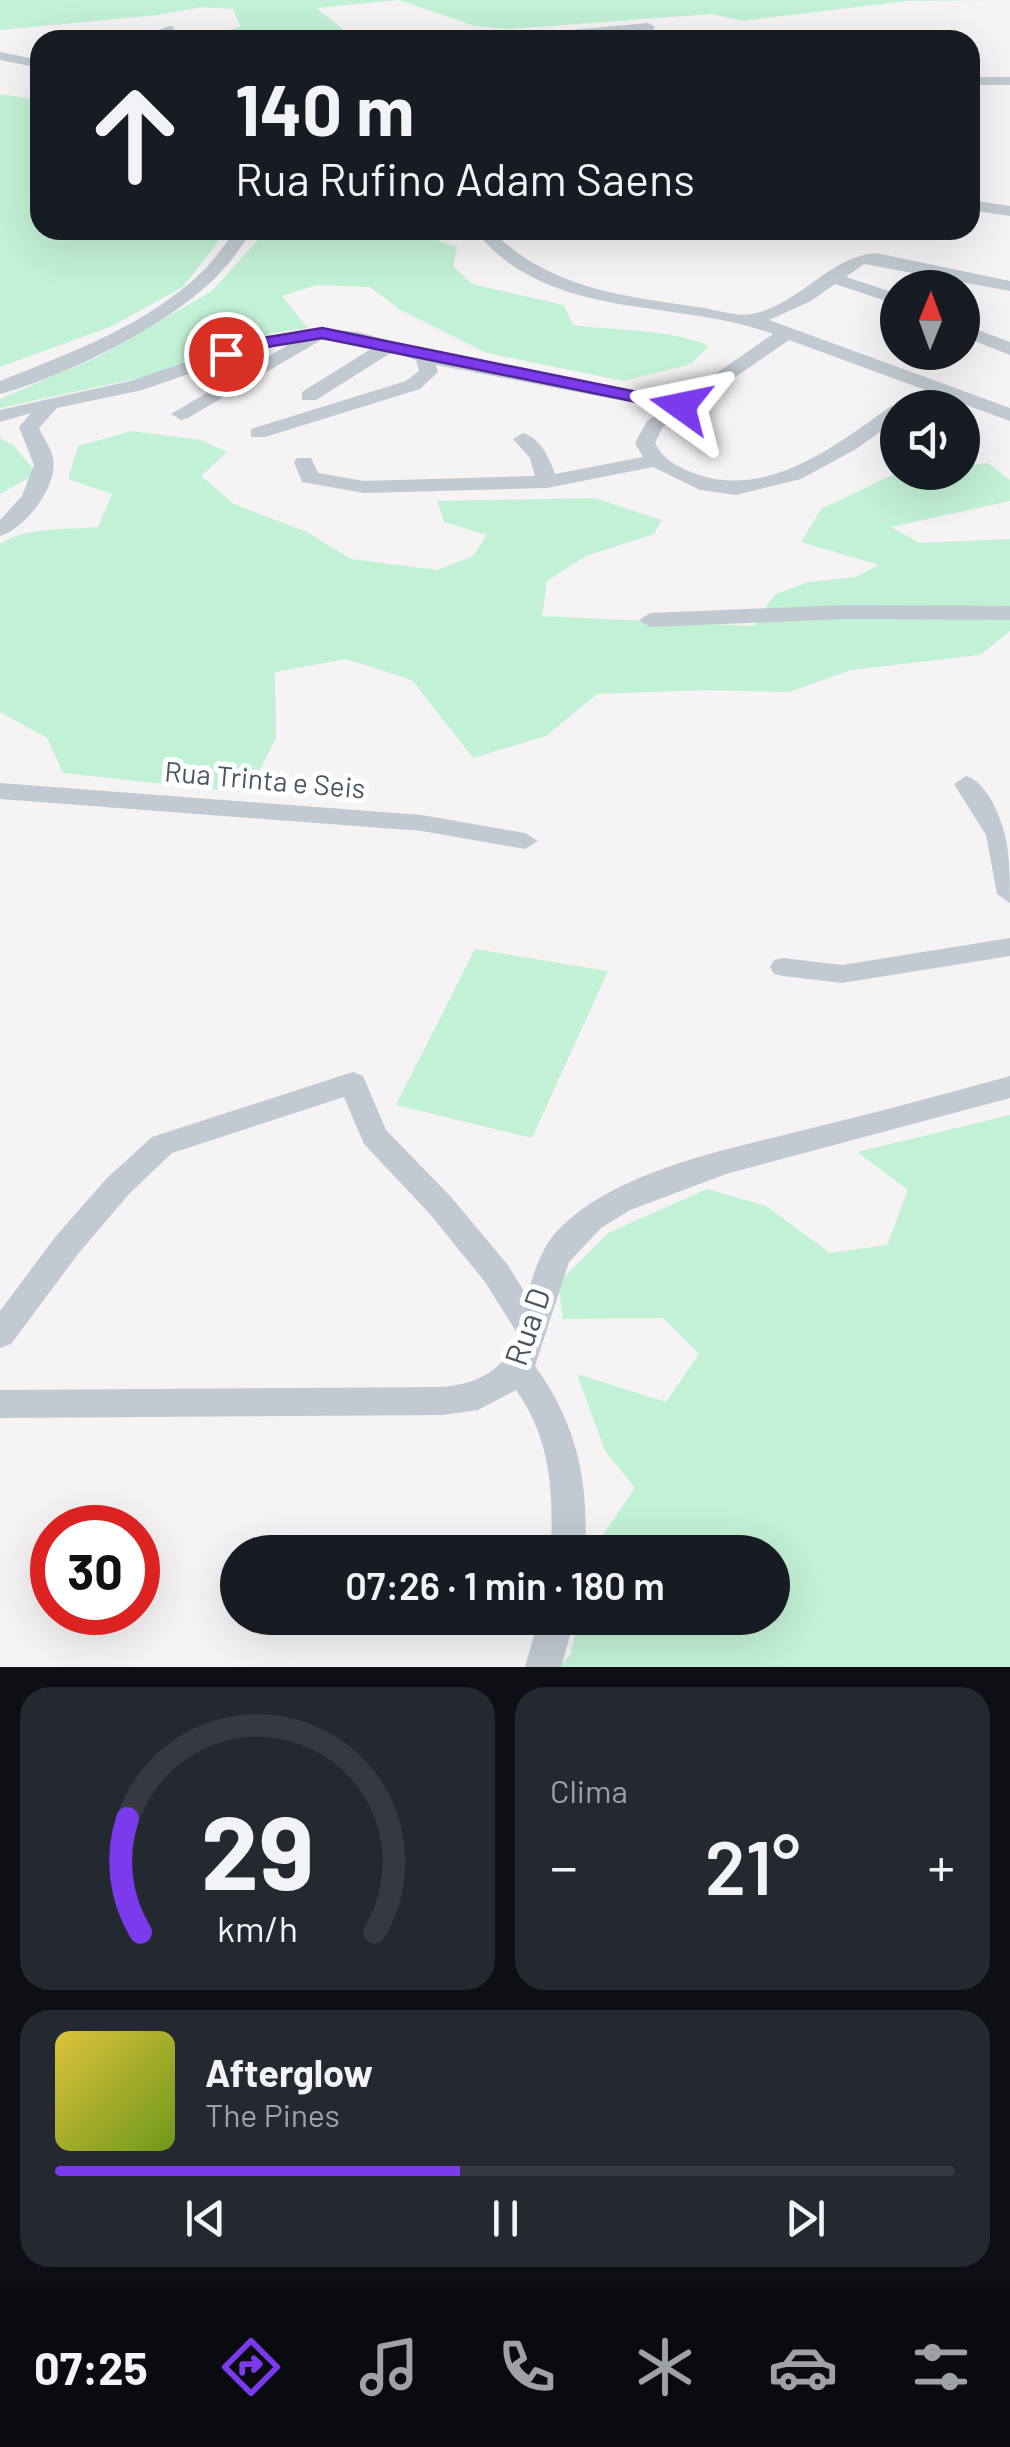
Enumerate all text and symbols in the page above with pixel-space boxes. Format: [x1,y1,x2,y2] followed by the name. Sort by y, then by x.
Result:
[235,66,414,150] text: 140 m
[70,70,200,200] icon: ahead
[235,151,695,205] text: Rua Rufino Adam Saens
[880,270,980,370] north arrow
[880,270,980,490] map controls
[184,312,269,397] pin
[199,327,254,382] icon: arrive
[629,354,733,458] position arrow
[880,390,980,490] button: sound
[163,753,367,805] street label: Rua Trinta e Seis
[495,1283,557,1370] street label: Rua D
[30,1505,160,1635] speed limit sign: 30
[345,1562,665,1608] text: 07:26 · 1 min · 180 m
[550,1771,628,1809] text: Clima
[201,1786,314,1911] text: 29
[705,1820,800,1910] text: 21°
[550,1832,578,1898] text: −
[927,1832,955,1898] text: +
[217,1906,298,1949] text: km/h
[205,2049,373,2095] text: Afterglow
[205,2095,340,2133] text: The Pines
[178,2191,233,2246] icon: previous
[478,2191,533,2246] icon: pause
[778,2191,833,2246] icon: next
[216,2332,286,2402] icon: directions
[354,2332,424,2402] icon: music
[492,2332,562,2402] icon: phone
[630,2332,700,2402] icon: climate
[768,2332,838,2402] icon: car
[906,2332,976,2402] icon: filters
[34,2340,148,2394] text: 07:25

